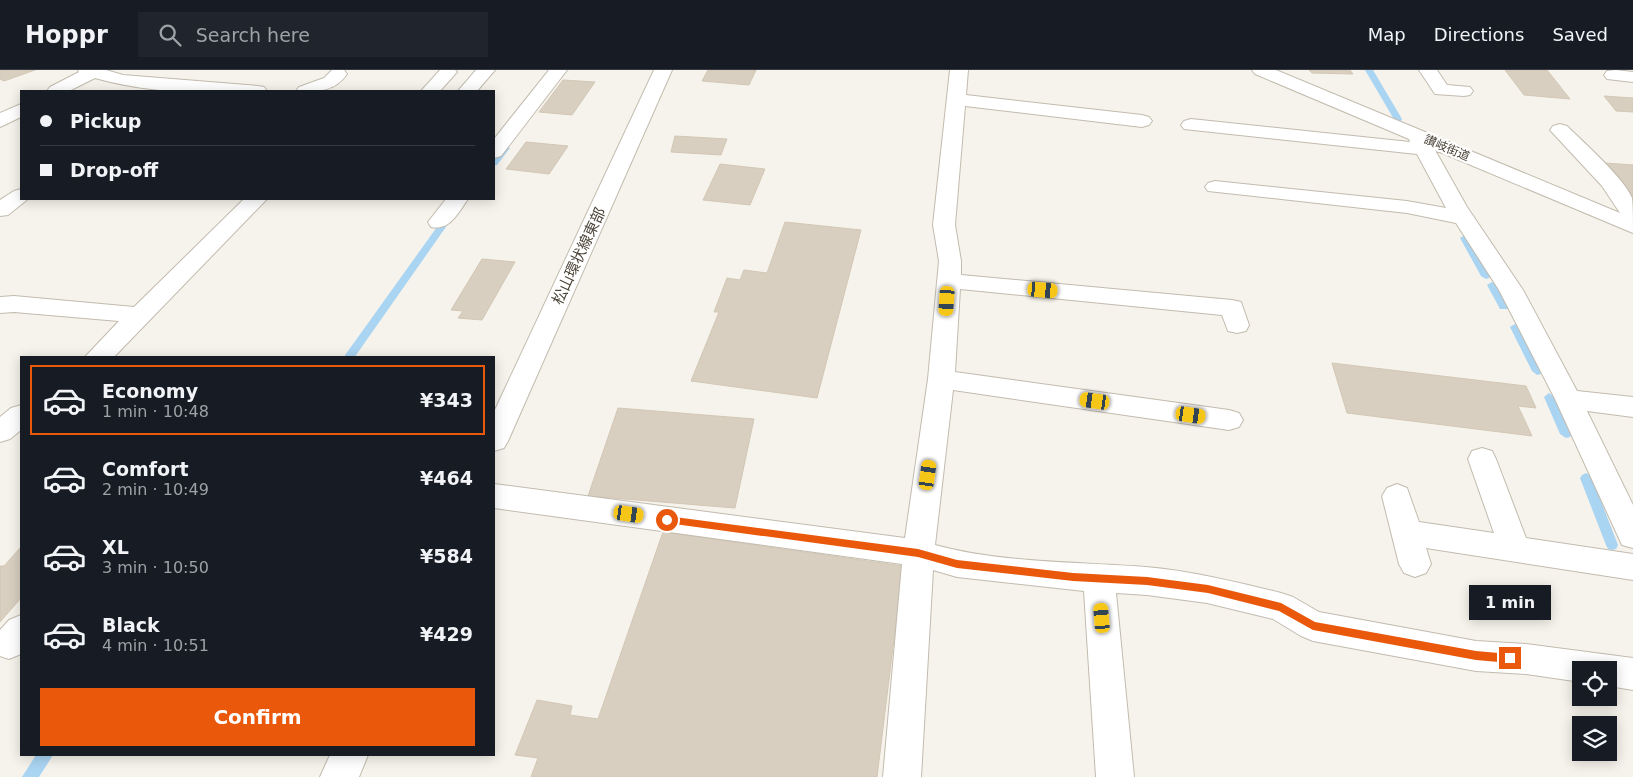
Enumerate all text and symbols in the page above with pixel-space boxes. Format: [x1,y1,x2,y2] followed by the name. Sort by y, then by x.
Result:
[138,12,488,57] search box
[25,21,108,49] text: Hoppr
[156,21,184,49] icon: search
[196,24,310,46] text: Search here
[1368,24,1406,45] text: Map
[1434,24,1524,45] text: Directions
[1552,24,1608,45] text: Saved
[70,110,141,132] text: Pickup
[1422,132,1472,164] street label: 讃岐街道
[70,159,158,181] text: Drop-off
[549,205,609,307] street label: 松山環状線東部
[1027,281,1058,299] car
[938,286,955,316] car
[42,378,87,423] icon: car
[102,380,198,402] text: Economy
[420,389,473,411] text: ¥343
[1079,391,1110,411] car
[102,402,209,421] text: 1 min · 10:48
[1175,405,1206,425] car
[42,456,87,501] icon: car
[102,458,189,480] text: Comfort
[918,459,937,491] car
[420,467,473,489] text: ¥464
[102,480,209,499] text: 2 min · 10:49
[613,504,644,524] car
[656,509,678,531] route start
[42,534,87,579] icon: car
[102,536,129,558] text: XL
[420,545,473,567] text: ¥584
[102,558,209,577] text: 3 min · 10:50
[1469,586,1551,620] callout: 1 min
[1485,593,1535,612] text: 1 min
[1093,602,1110,634] car
[42,612,87,657] icon: car
[102,614,160,636] text: Black
[420,623,473,645] text: ¥429
[102,636,209,655] text: 4 min · 10:51
[1499,647,1521,669] route end
[1572,661,1617,761] map controls
[1572,661,1617,706] button: locate
[40,688,475,746] button: Confirm
[1572,716,1617,761] button: layers

